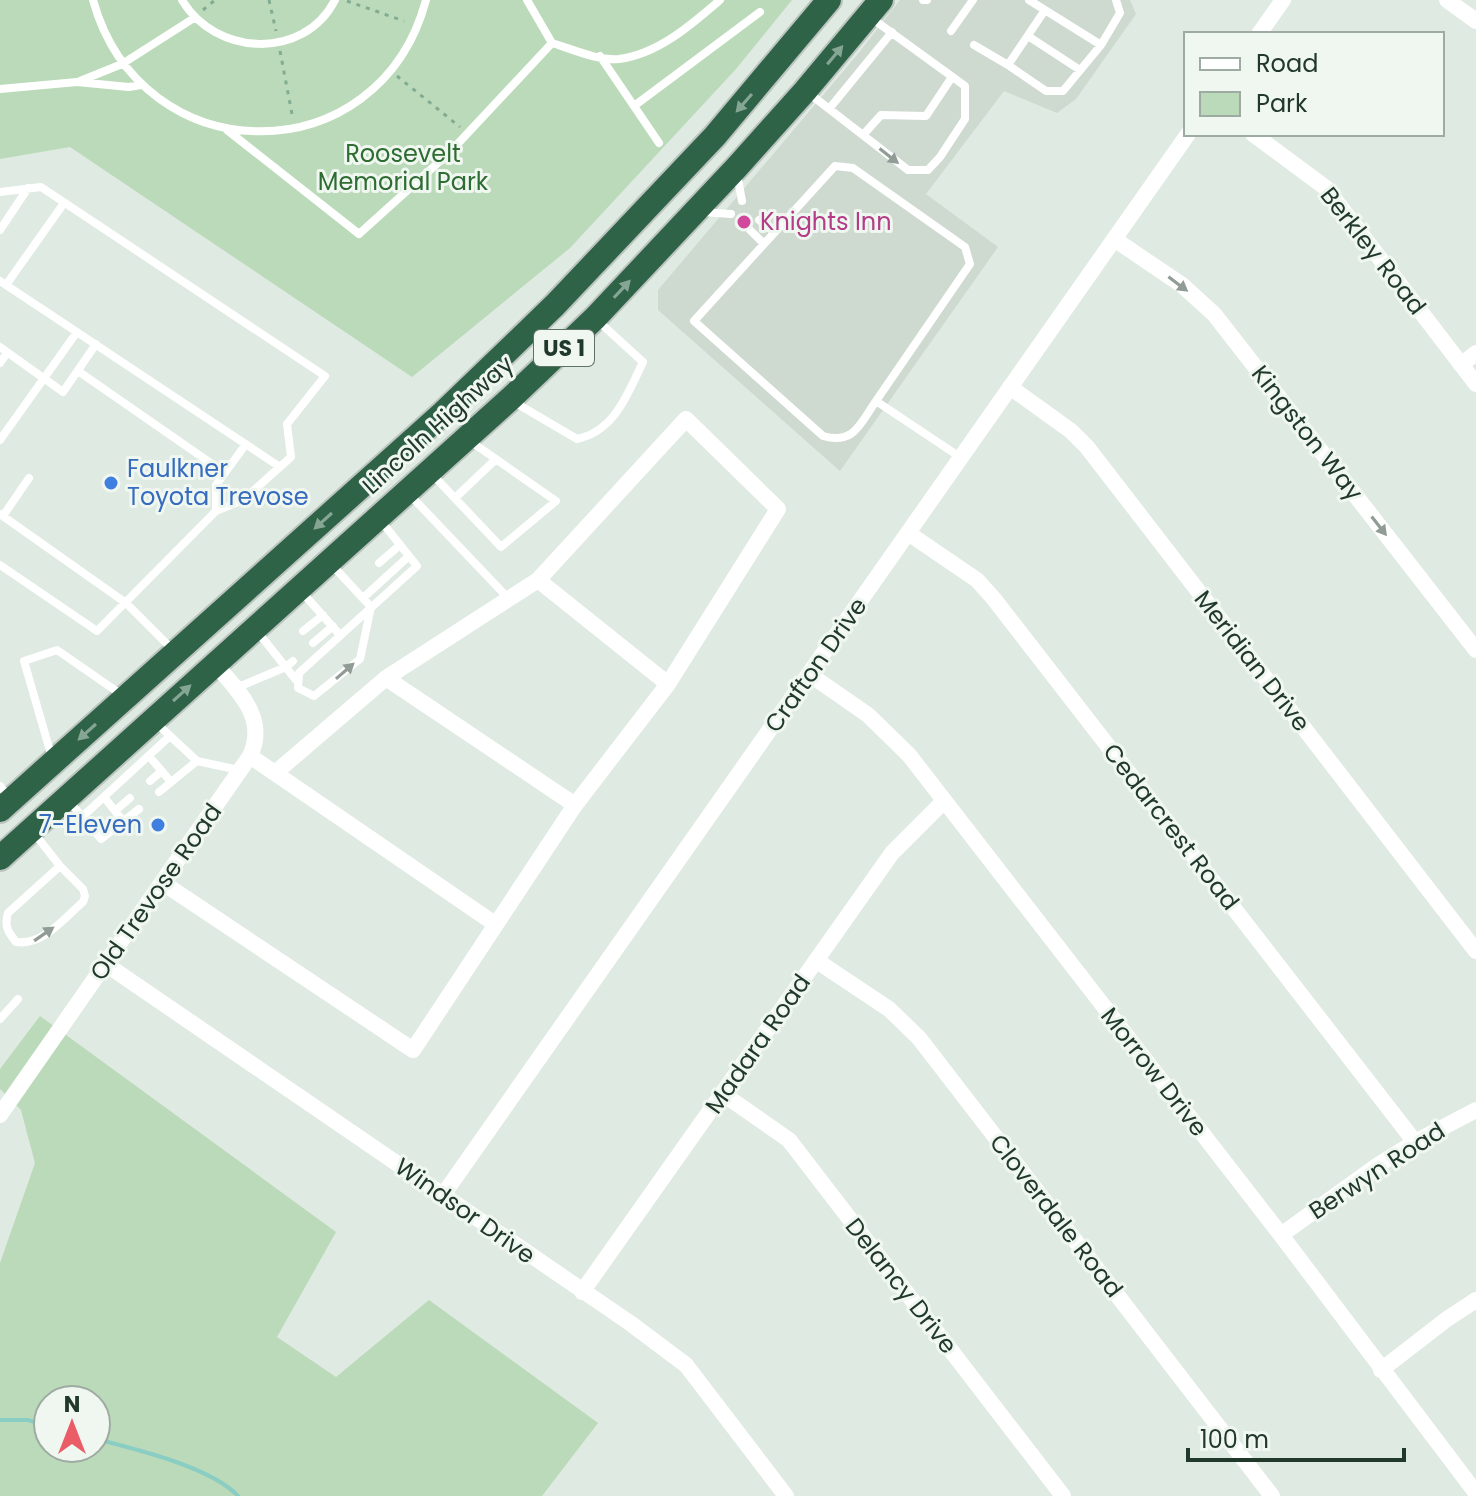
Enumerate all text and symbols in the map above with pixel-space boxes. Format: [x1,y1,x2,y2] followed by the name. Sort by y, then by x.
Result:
[1184,32,1444,136] legend
[826,45,843,65] one-way arrow
[1256,47,1318,80] text: Road
[1256,87,1308,120] text: Park
[735,94,753,113] one-way arrow
[318,137,489,198] park label: Roosevelt Memorial Park
[879,147,899,163] one-way arrow
[1313,180,1434,322] street label: Berkley Road
[760,205,892,238] place label: Knights Inn
[735,213,753,231] marker: Knights Inn
[1168,275,1188,291] one-way arrow
[613,279,631,298] one-way arrow
[534,330,594,366] road number: US 1
[355,348,521,501] street label: Lincoln Highway
[1244,358,1371,508] street label: Kingston Way
[127,452,309,513] place label: Faulkner Toyota Trevose
[102,474,120,492] marker: Faulkner Toyota Trevose
[313,511,332,529] one-way arrow
[1371,516,1387,536] one-way arrow
[1187,583,1318,738] street label: Meridian Drive
[757,591,874,739] street label: Crafton Drive
[335,663,355,681] one-way arrow
[173,684,192,702] one-way arrow
[78,722,97,740] one-way arrow
[1096,736,1247,917] street label: Cedarcrest Road
[82,797,229,987] street label: Old Trevose Road
[39,808,142,841] place label: 7-Eleven
[149,816,167,834] marker: 7-Eleven
[33,926,55,942] one-way arrow
[697,967,818,1120] street label: Madara Road
[1094,1000,1215,1143] street label: Morrow Drive
[1302,1114,1451,1227] street label: Berwyn Road
[982,1127,1131,1304] street label: Cloverdale Road
[389,1150,542,1271] street label: Windsor Drive
[838,1211,965,1360] street label: Delancy Drive
[32,1384,112,1464] north arrow
[64,1389,80,1420] text: N
[1188,1412,1404,1462] scale bar
[1200,1423,1269,1456] text: 100 m

